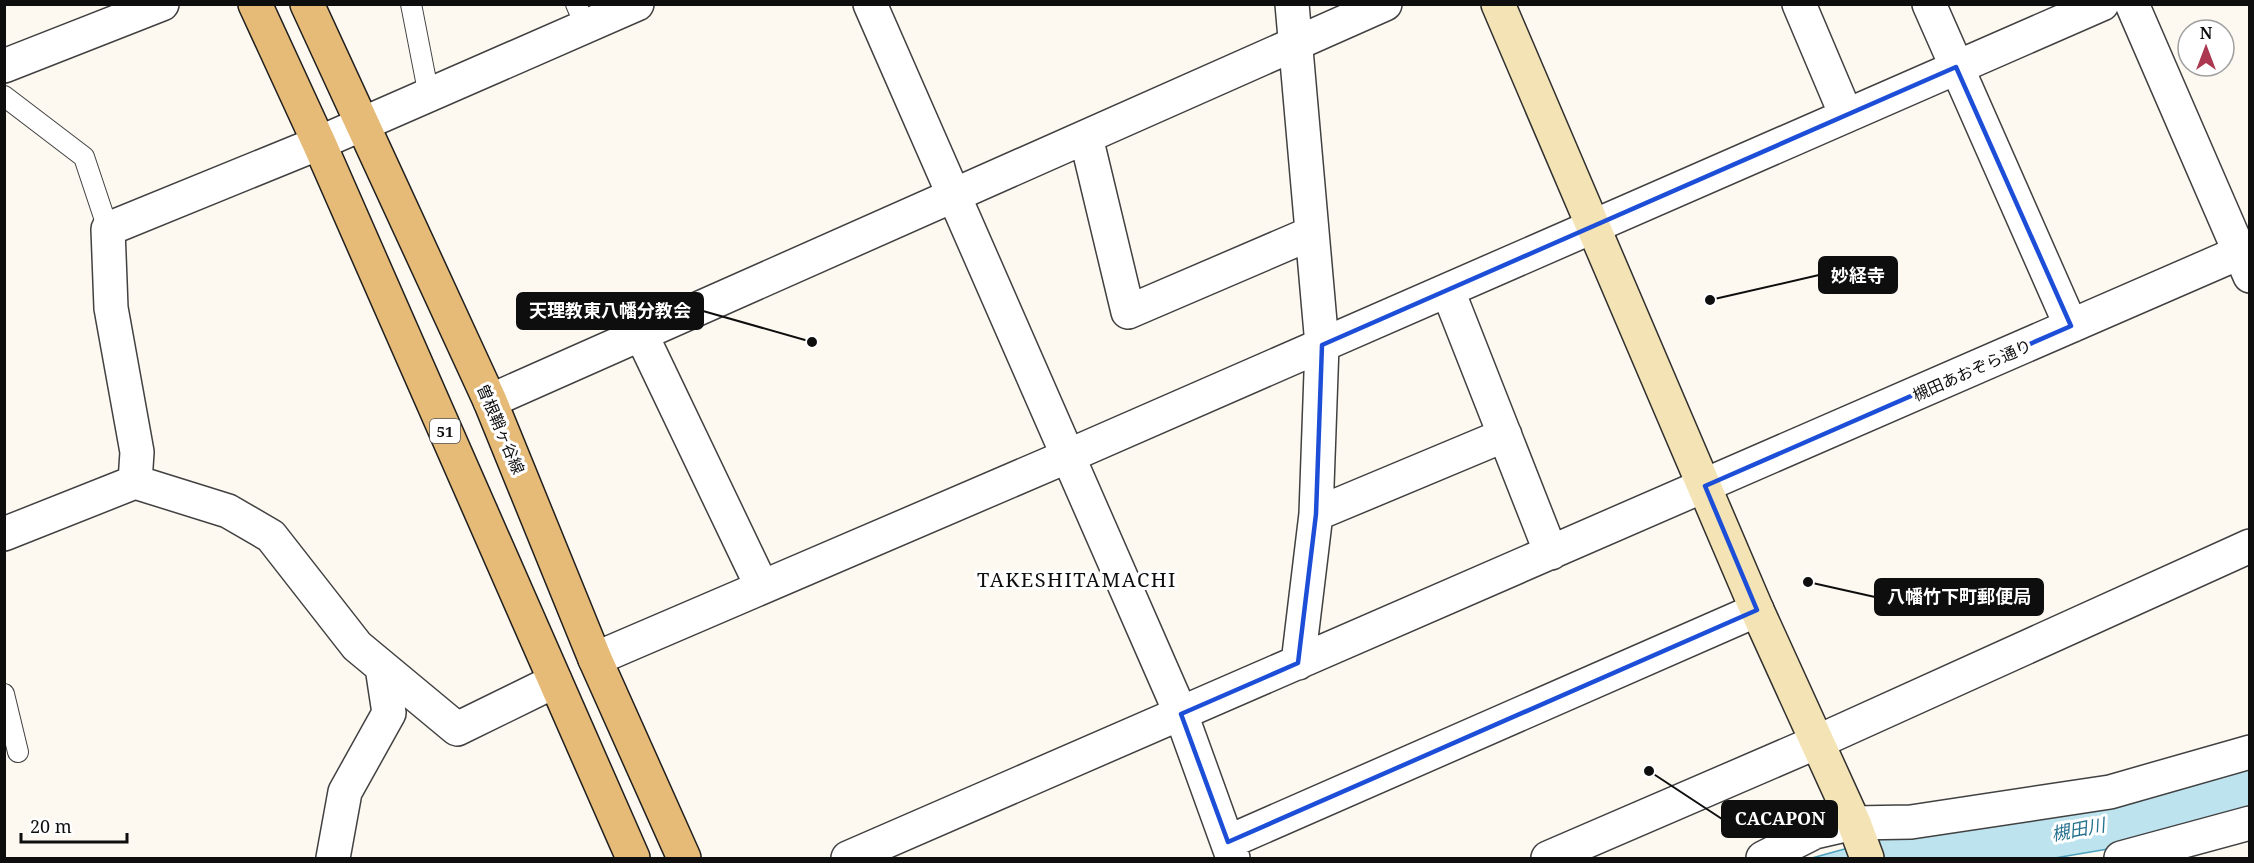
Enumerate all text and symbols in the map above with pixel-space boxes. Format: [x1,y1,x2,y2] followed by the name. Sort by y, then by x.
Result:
[2176,18,2236,78] north arrow
[2200,22,2213,44] text: N
[1819,257,1897,293] callout: 妙経寺
[1831,263,1885,287] text: 妙経寺
[517,293,703,329] callout: 天理教東八幡分教会
[529,298,691,322] text: 天理教東八幡分教会
[1909,334,2035,406] street label: 槻田あおぞら通り
[472,381,530,477] street label: 曽根鞘ヶ谷線
[430,419,460,443] road number: 51
[977,566,1177,593] district label: TAKESHITAMACHI
[1875,579,2043,615] callout: 八幡竹下町郵便局
[1887,584,2031,608] text: 八幡竹下町郵便局
[1722,801,1837,837] callout: CACAPON
[21,806,128,844] scale bar
[1735,806,1825,830] text: CACAPON
[2049,812,2109,846] water label: 槻田川
[30,814,72,838] text: 20 m

